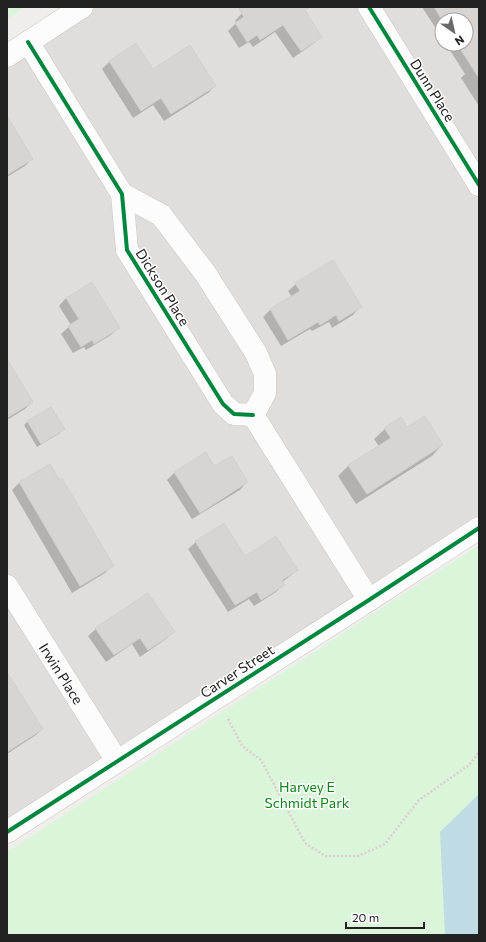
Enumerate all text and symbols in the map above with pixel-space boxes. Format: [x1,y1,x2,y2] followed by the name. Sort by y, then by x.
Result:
[434,12,474,52] north arrow
[453,33,467,48] text: N
[407,55,459,125] street label: Dunn Place
[133,245,193,329] street label: Dickson Place
[36,639,87,707] street label: Irwin Place
[197,641,277,701] street label: Carver Street
[265,778,350,811] park label: Harvey E Schmidt Park
[346,904,424,930] scale bar
[352,910,379,924] text: 20 m

